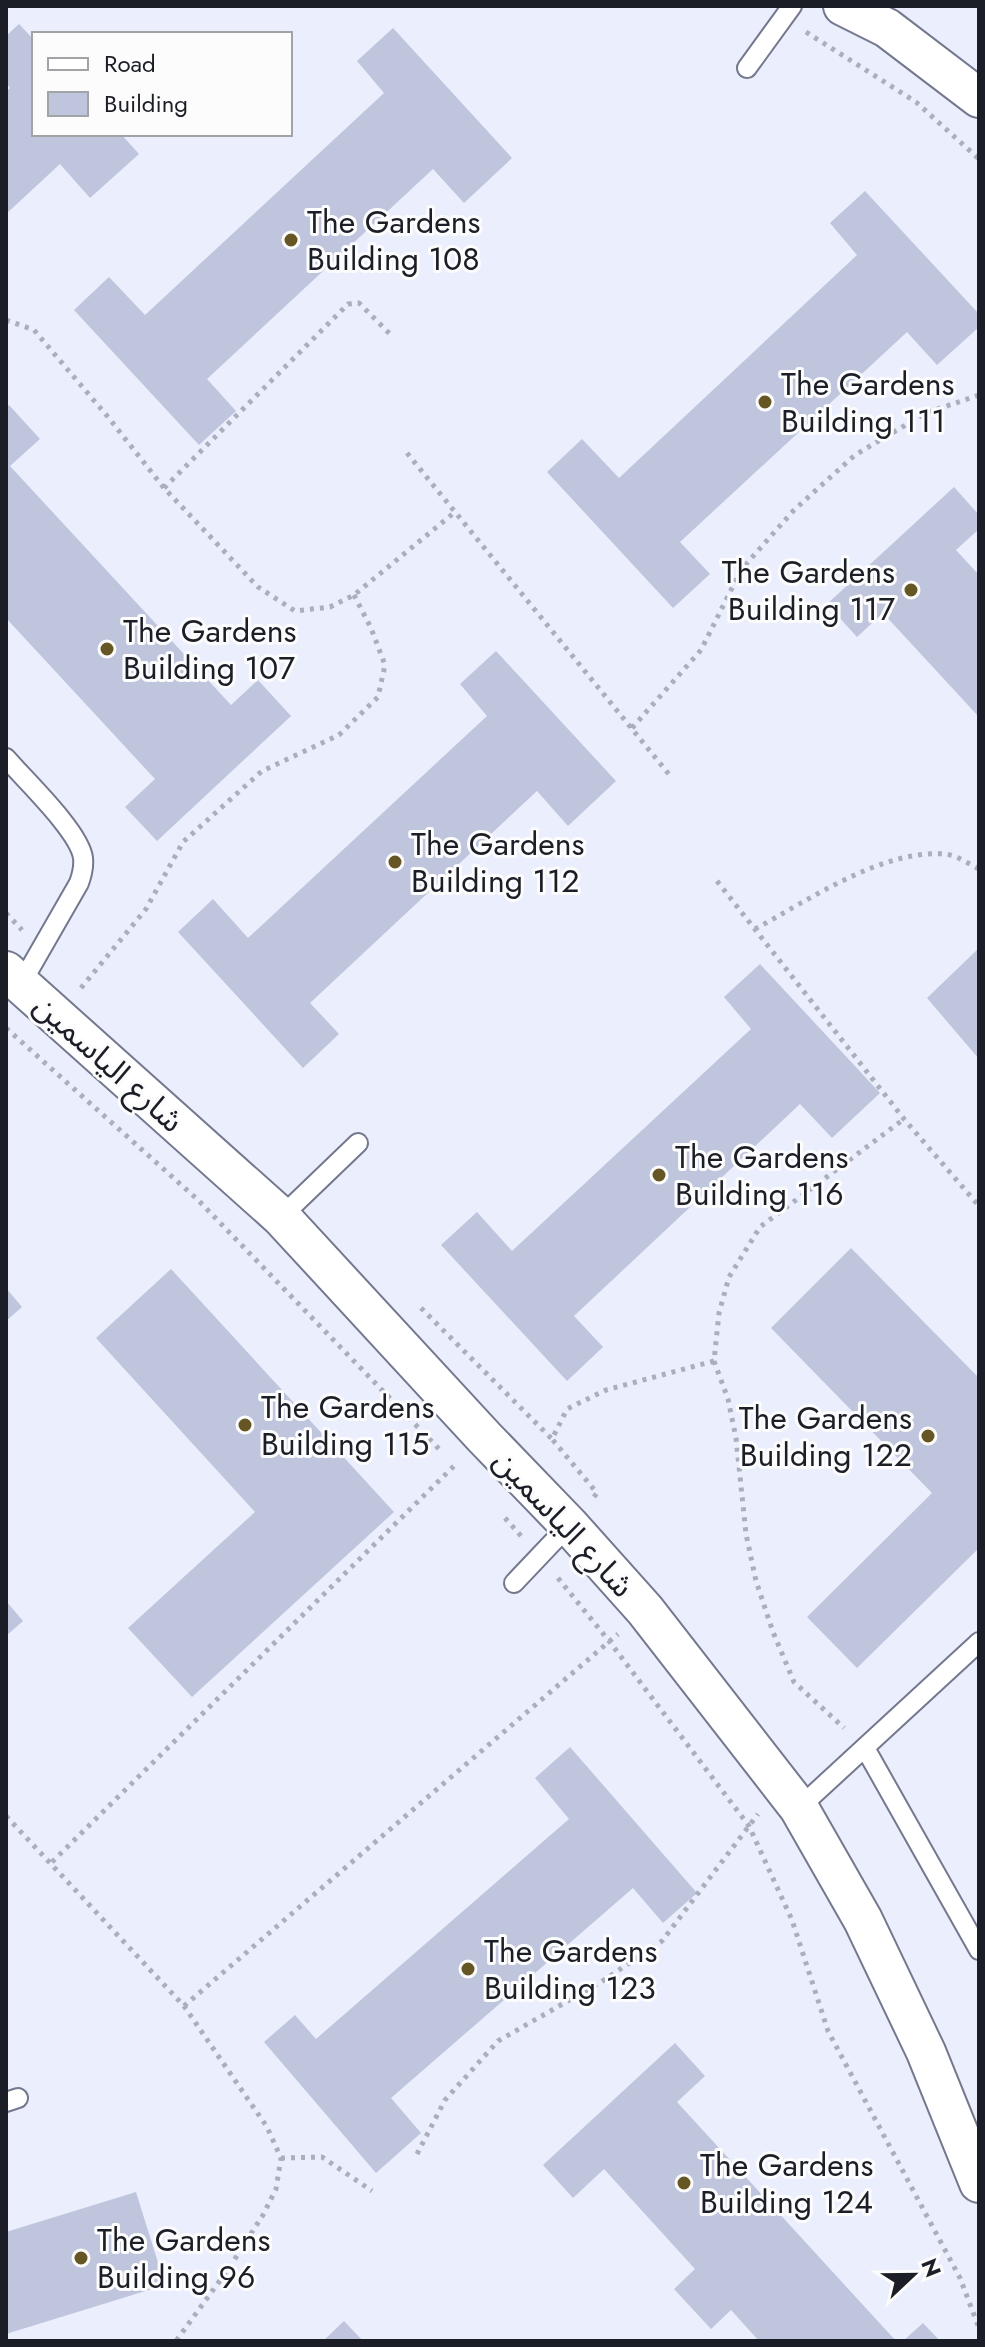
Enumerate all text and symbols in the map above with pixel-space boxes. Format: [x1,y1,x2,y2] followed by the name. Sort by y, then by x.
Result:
[32,32,292,136] legend
[104,46,156,81] text: Road
[104,86,188,121] text: Building
[307,199,480,282] place label: The Gardens Building 108
[282,231,300,249] marker: The Gardens Building 108
[781,361,954,444] place label: The Gardens Building 111
[756,393,774,411] marker: The Gardens Building 111
[722,549,895,632] place label: The Gardens Building 117
[902,581,920,599] marker: The Gardens Building 117
[123,608,296,691] place label: The Gardens Building 107
[98,640,116,658] marker: The Gardens Building 107
[411,821,584,904] place label: The Gardens Building 112
[386,853,404,871] marker: The Gardens Building 112
[23,983,194,1144] street label: شارع الياسمين
[675,1134,848,1217] place label: The Gardens Building 116
[650,1166,668,1184] marker: The Gardens Building 116
[261,1384,434,1467] place label: The Gardens Building 115
[739,1395,912,1478] place label: The Gardens Building 122
[236,1416,254,1434] marker: The Gardens Building 115
[919,1427,937,1445] marker: The Gardens Building 122
[482,1439,645,1608] street label: شارع الياسمين
[484,1928,657,2011] place label: The Gardens Building 123
[459,1960,477,1978] marker: The Gardens Building 123
[700,2142,873,2225] place label: The Gardens Building 124
[675,2174,693,2192] marker: The Gardens Building 124
[97,2217,270,2300] place label: The Gardens Building 96
[873,2235,953,2315] north arrow
[72,2249,90,2267] marker: The Gardens Building 96
[913,2253,950,2282] text: N

